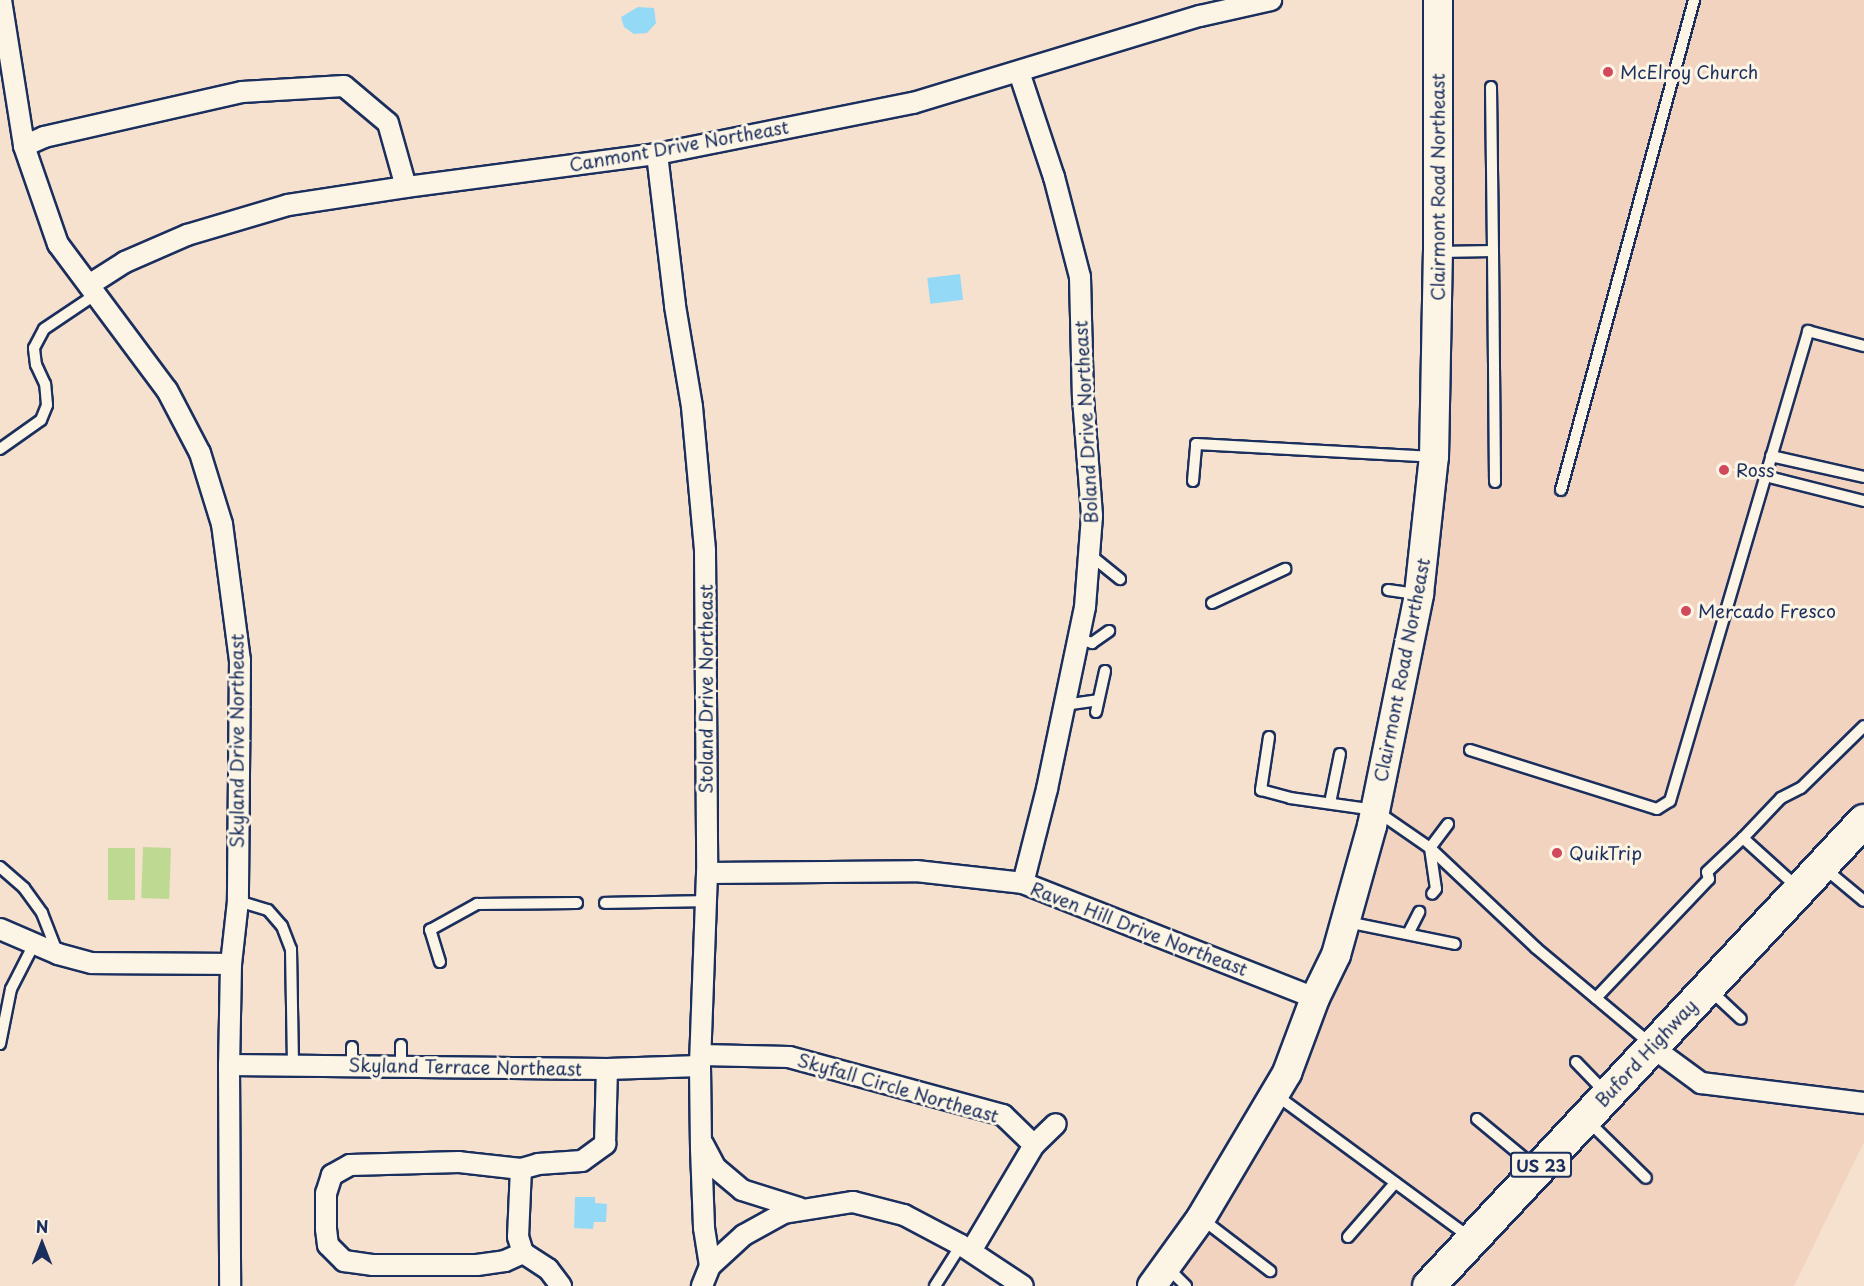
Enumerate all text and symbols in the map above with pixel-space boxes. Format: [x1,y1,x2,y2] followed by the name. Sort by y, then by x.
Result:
[1620,61,1759,83] place label: McElroy Church
[1601,65,1615,79] marker: McElroy Church
[1427,72,1449,302] street label: Clairmont Road Northeast
[567,116,791,176] street label: Canmont Drive Northeast
[1070,320,1102,524] street label: Boland Drive Northeast
[1736,459,1774,481] place label: Ross
[1717,463,1731,477] marker: Ross
[1370,555,1434,785] street label: Clairmont Road Northeast
[695,584,717,794] street label: Stoland Drive Northeast
[1698,600,1835,622] place label: Mercado Fresco
[1679,604,1693,618] marker: Mercado Fresco
[226,633,248,849] street label: Skyland Drive Northeast
[1569,842,1642,864] place label: QuikTrip
[1550,846,1564,860] marker: QuikTrip
[1027,877,1251,981] street label: Raven Hill Drive Northeast
[1591,995,1701,1111] street label: Buford Highway
[794,1049,1002,1127] street label: Skyfall Circle Northeast
[348,1054,582,1080] street label: Skyland Terrace Northeast
[1510,1152,1572,1178] road number: US 23
[12,1214,72,1274] north arrow
[36,1214,48,1238] text: N

